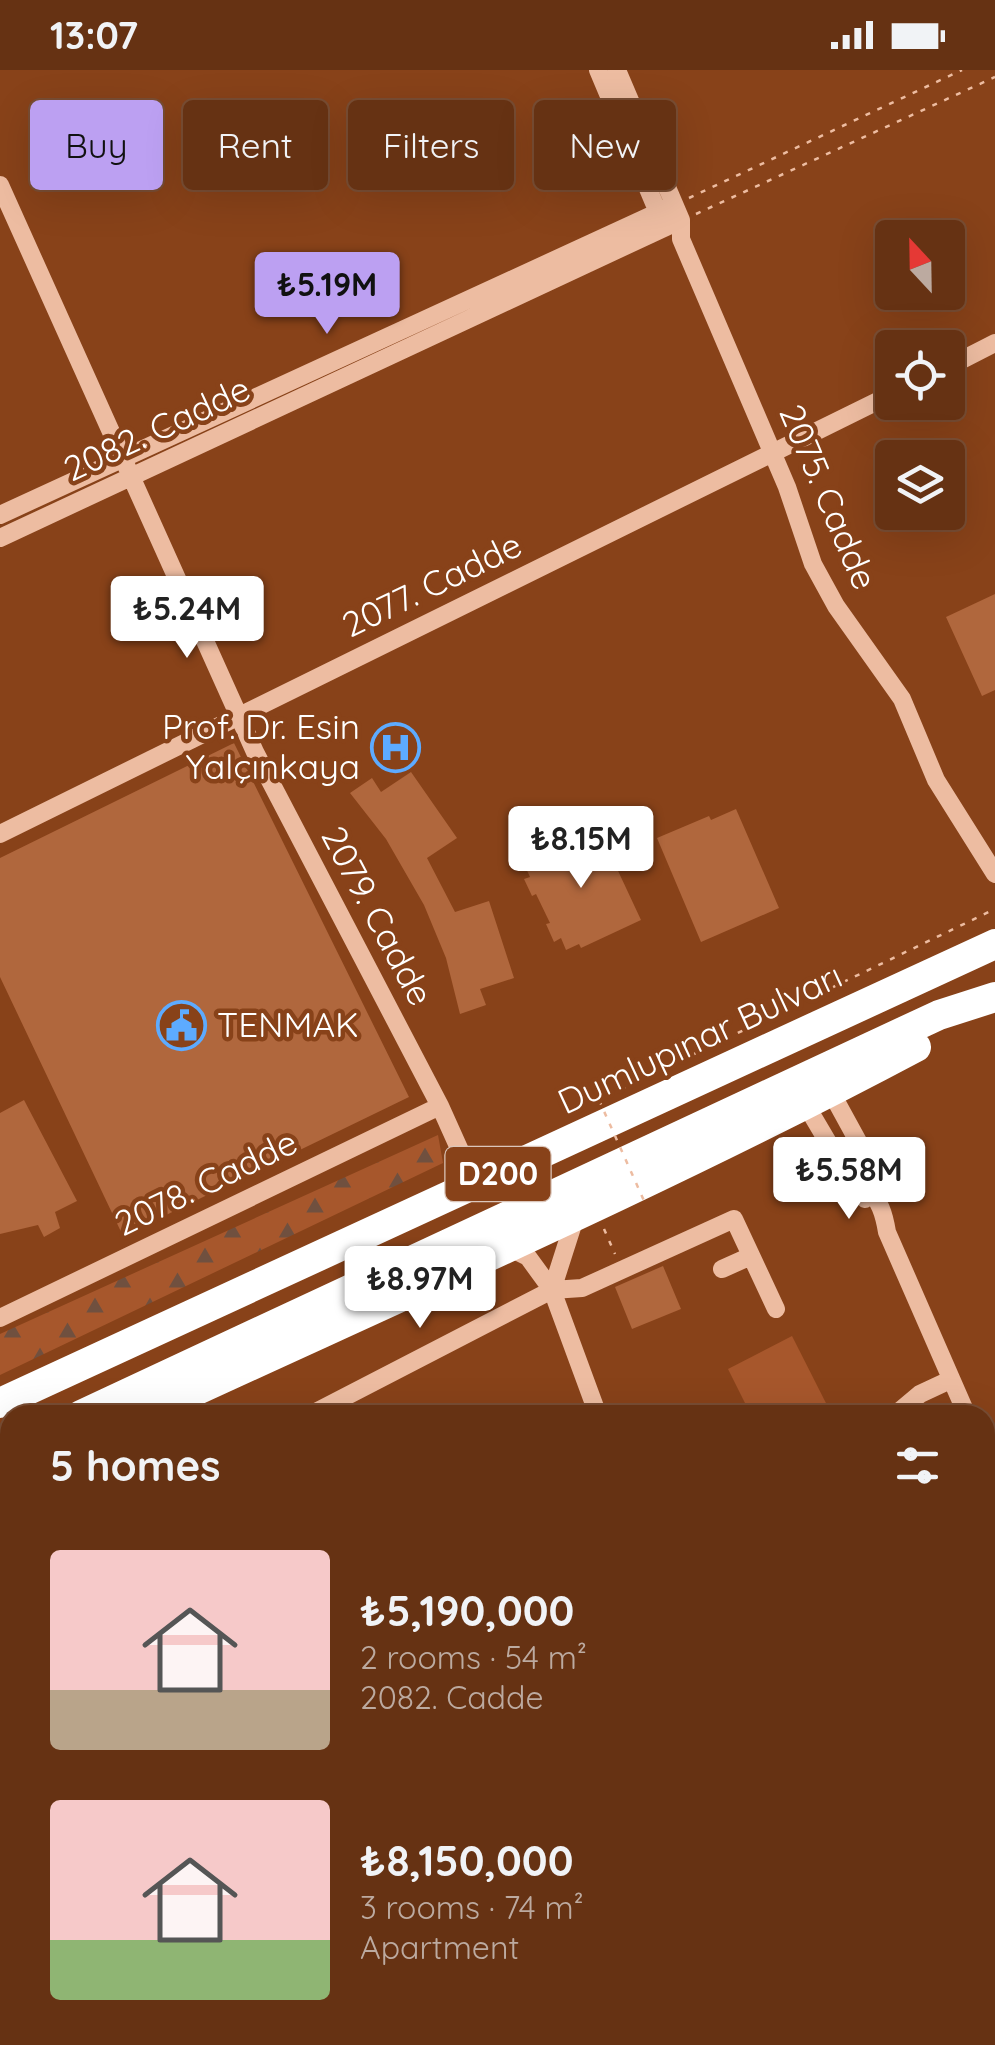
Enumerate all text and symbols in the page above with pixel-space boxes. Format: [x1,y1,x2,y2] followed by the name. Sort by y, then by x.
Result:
[50,11,138,59] text: 13:07
[30,100,163,190] chip: Buy
[183,100,328,190] chip: Rent
[348,100,514,190] chip: Filters
[534,100,676,190] chip: New
[875,220,965,310] north arrow
[875,220,965,530] map controls
[246,252,408,337] pin: ₺5.19M
[277,264,377,304] text: ₺5.19M
[875,330,965,420] button: locate
[56,366,257,490] street label: 2082. Cadde
[770,398,888,596] street label: 2075. Cadde
[875,440,965,530] button: layers
[335,522,528,646] street label: 2077. Cadde
[106,576,268,661] pin: ₺5.24M
[133,588,241,628] text: ₺5.24M
[162,704,360,788] place label: Prof. Dr. Esin Yalçınkaya
[369,721,421,773] hospital icon: Prof. Dr. Esin Yalçınkaya
[500,806,662,891] pin: ₺8.15M
[312,818,443,1013] street label: 2079. Cadde
[530,818,632,858] text: ₺8.15M
[550,953,849,1123] street label: Dumlupınar Bulvarı
[156,999,208,1051] public building icon: TENMAK
[217,1002,359,1046] place label: TENMAK
[107,1119,304,1245] street label: 2078. Cadde
[768,1137,930,1222] pin: ₺5.58M
[446,1147,550,1201] road number: D200
[795,1149,903,1189] text: ₺5.58M
[339,1246,501,1331] pin: ₺8.97M
[367,1258,473,1298] text: ₺8.97M
[890,1438,945,1493] icon: filters
[50,1439,221,1492] text: 5 homes
[360,1584,574,1637] text: ₺5,190,000
[130,1590,250,1710] icon: home
[360,1637,587,1677] text: 2 rooms · 54 m²
[360,1677,543,1717] text: 2082. Cadde
[360,1834,573,1887] text: ₺8,150,000
[130,1840,250,1960] icon: home
[360,1887,584,1927] text: 3 rooms · 74 m²
[360,1927,519,1967] text: Apartment

